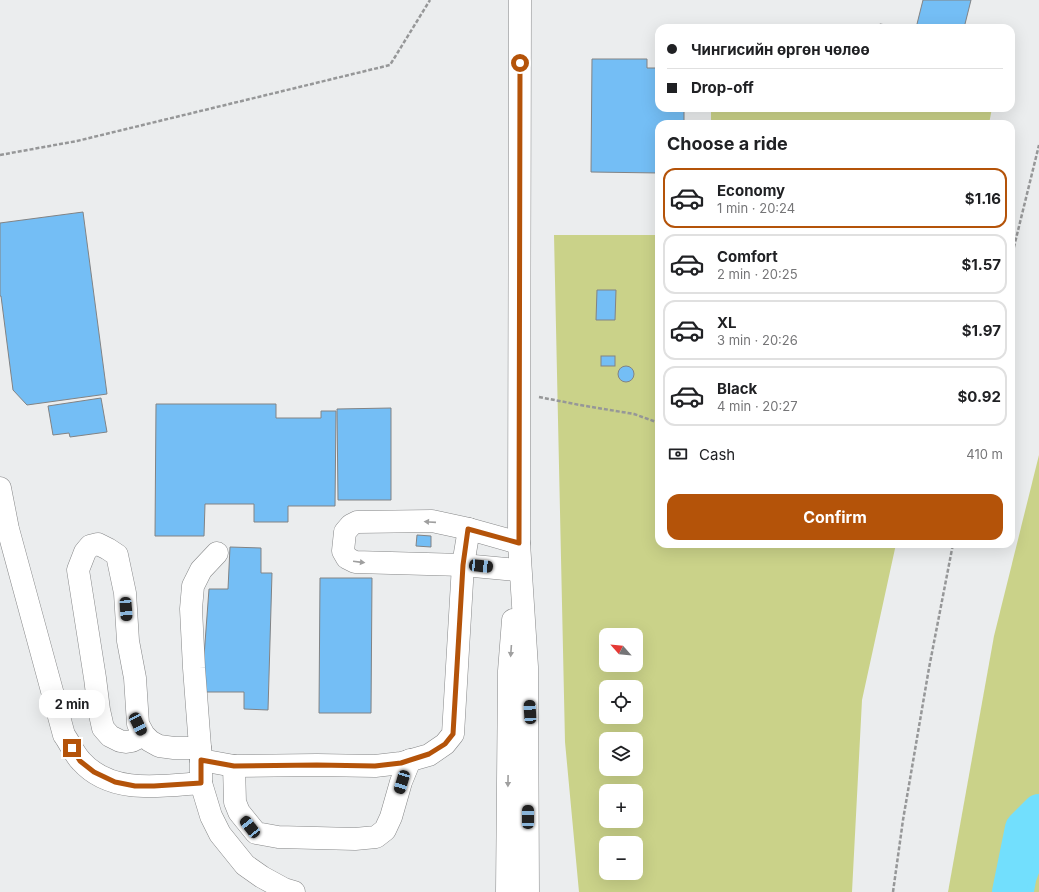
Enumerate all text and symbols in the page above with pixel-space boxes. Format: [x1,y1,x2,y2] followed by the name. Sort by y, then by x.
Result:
[691,40,870,59] text: Чингисийн өргөн чөлөө
[511,54,529,72] route start
[691,78,754,97] text: Drop-off
[667,133,788,154] text: Choose a ride
[669,180,705,216] icon: car
[717,181,785,200] text: Economy
[965,189,1001,208] text: $1.16
[717,200,795,216] text: 1 min · 20:24
[669,246,705,282] icon: car
[717,247,778,266] text: Comfort
[961,255,1001,274] text: $1.57
[717,266,798,282] text: 2 min · 20:25
[669,312,705,348] icon: car
[717,313,737,332] text: XL
[962,321,1001,340] text: $1.97
[717,332,798,348] text: 3 min · 20:26
[669,378,705,414] icon: car
[717,379,757,398] text: Black
[957,387,1001,406] text: $0.92
[717,398,798,414] text: 4 min · 20:27
[667,443,689,465] icon: cash
[699,445,735,464] text: Cash
[966,446,1003,462] text: 410 m
[667,494,1003,540] button: Confirm
[424,519,436,526] one-way arrow
[353,559,365,565] one-way arrow
[468,559,494,573] car
[119,597,133,621] car
[599,628,643,672] north arrow
[599,628,643,880] map controls
[507,645,514,657] one-way arrow
[599,680,643,724] button: locate
[39,690,105,718] callout: 2 min
[55,696,89,712] text: 2 min
[523,700,537,724] car
[127,711,149,737] car
[599,732,643,776] button: layers
[63,739,81,757] route end
[393,769,411,795] car
[505,775,511,788] one-way arrow
[599,784,643,828] button: +
[522,805,534,829] car
[238,814,262,840] car
[599,836,643,880] button: −

